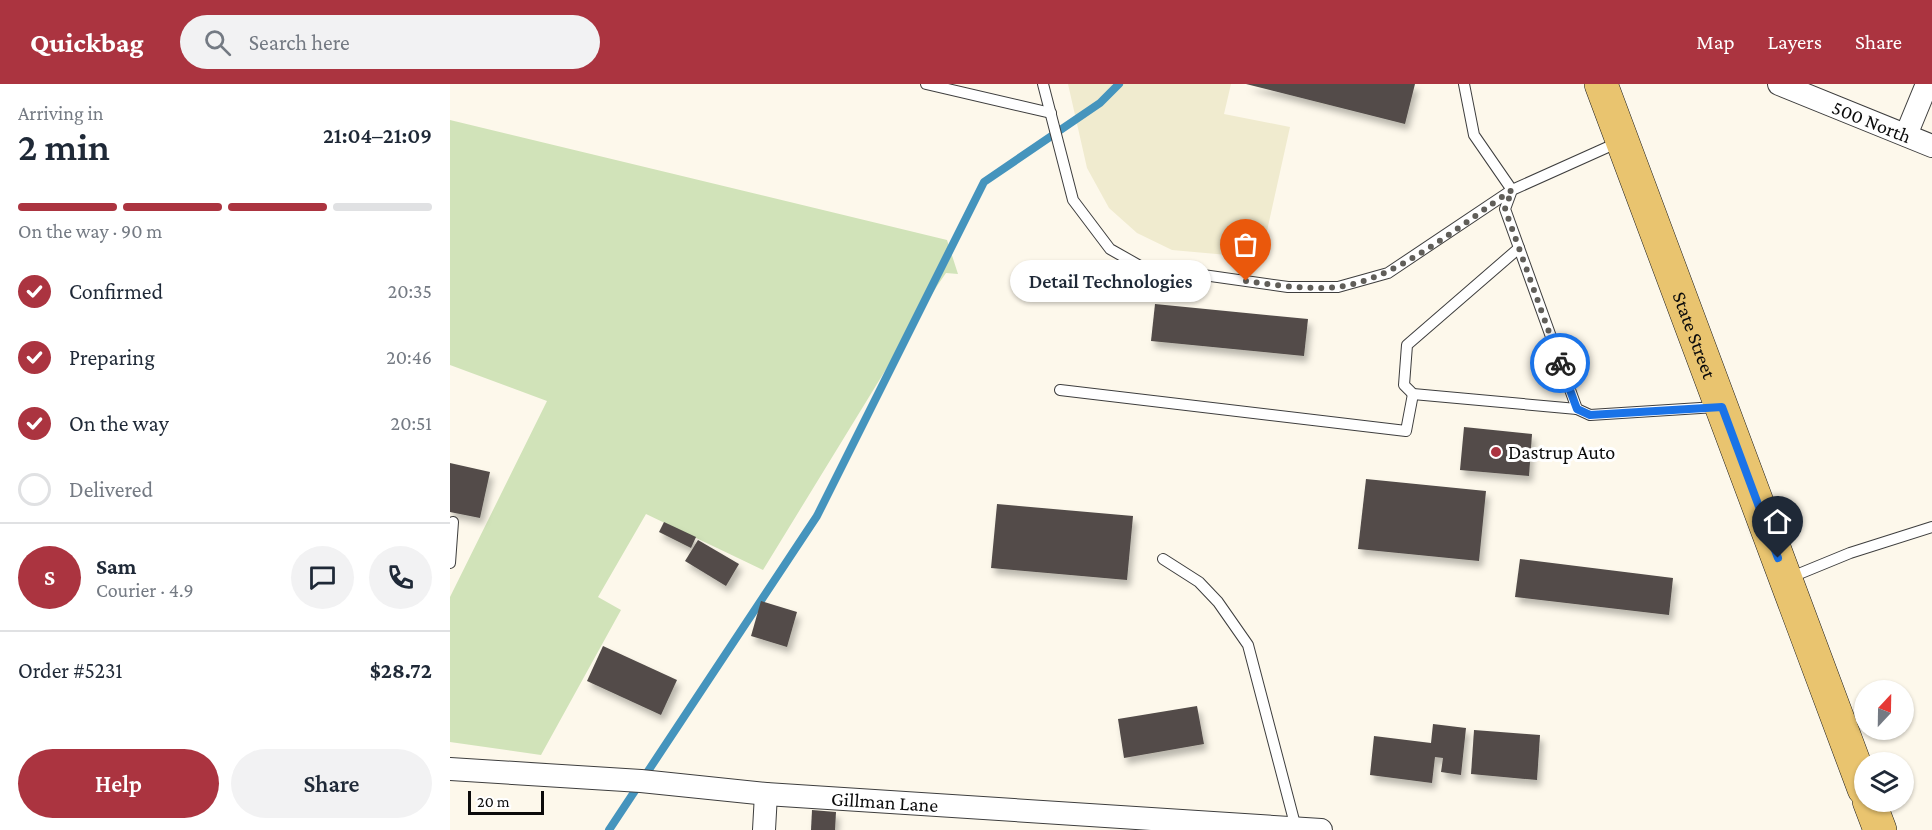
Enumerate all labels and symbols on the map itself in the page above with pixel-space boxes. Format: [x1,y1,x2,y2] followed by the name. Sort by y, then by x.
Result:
[1829,96,1915,147] street label: 500 North
[1220,219,1271,281] pin
[1009,260,1210,302] callout: Detail Technologies
[1668,289,1721,382] street label: State Street
[1530,333,1590,393] courier
[1508,441,1615,464] place label: Dastrup Auto
[1489,445,1503,459] marker: Dastrup Auto
[1752,496,1803,558] pin
[1854,680,1914,740] north arrow
[831,787,939,816] street label: Gillman Lane
[468,788,544,816] scale bar

